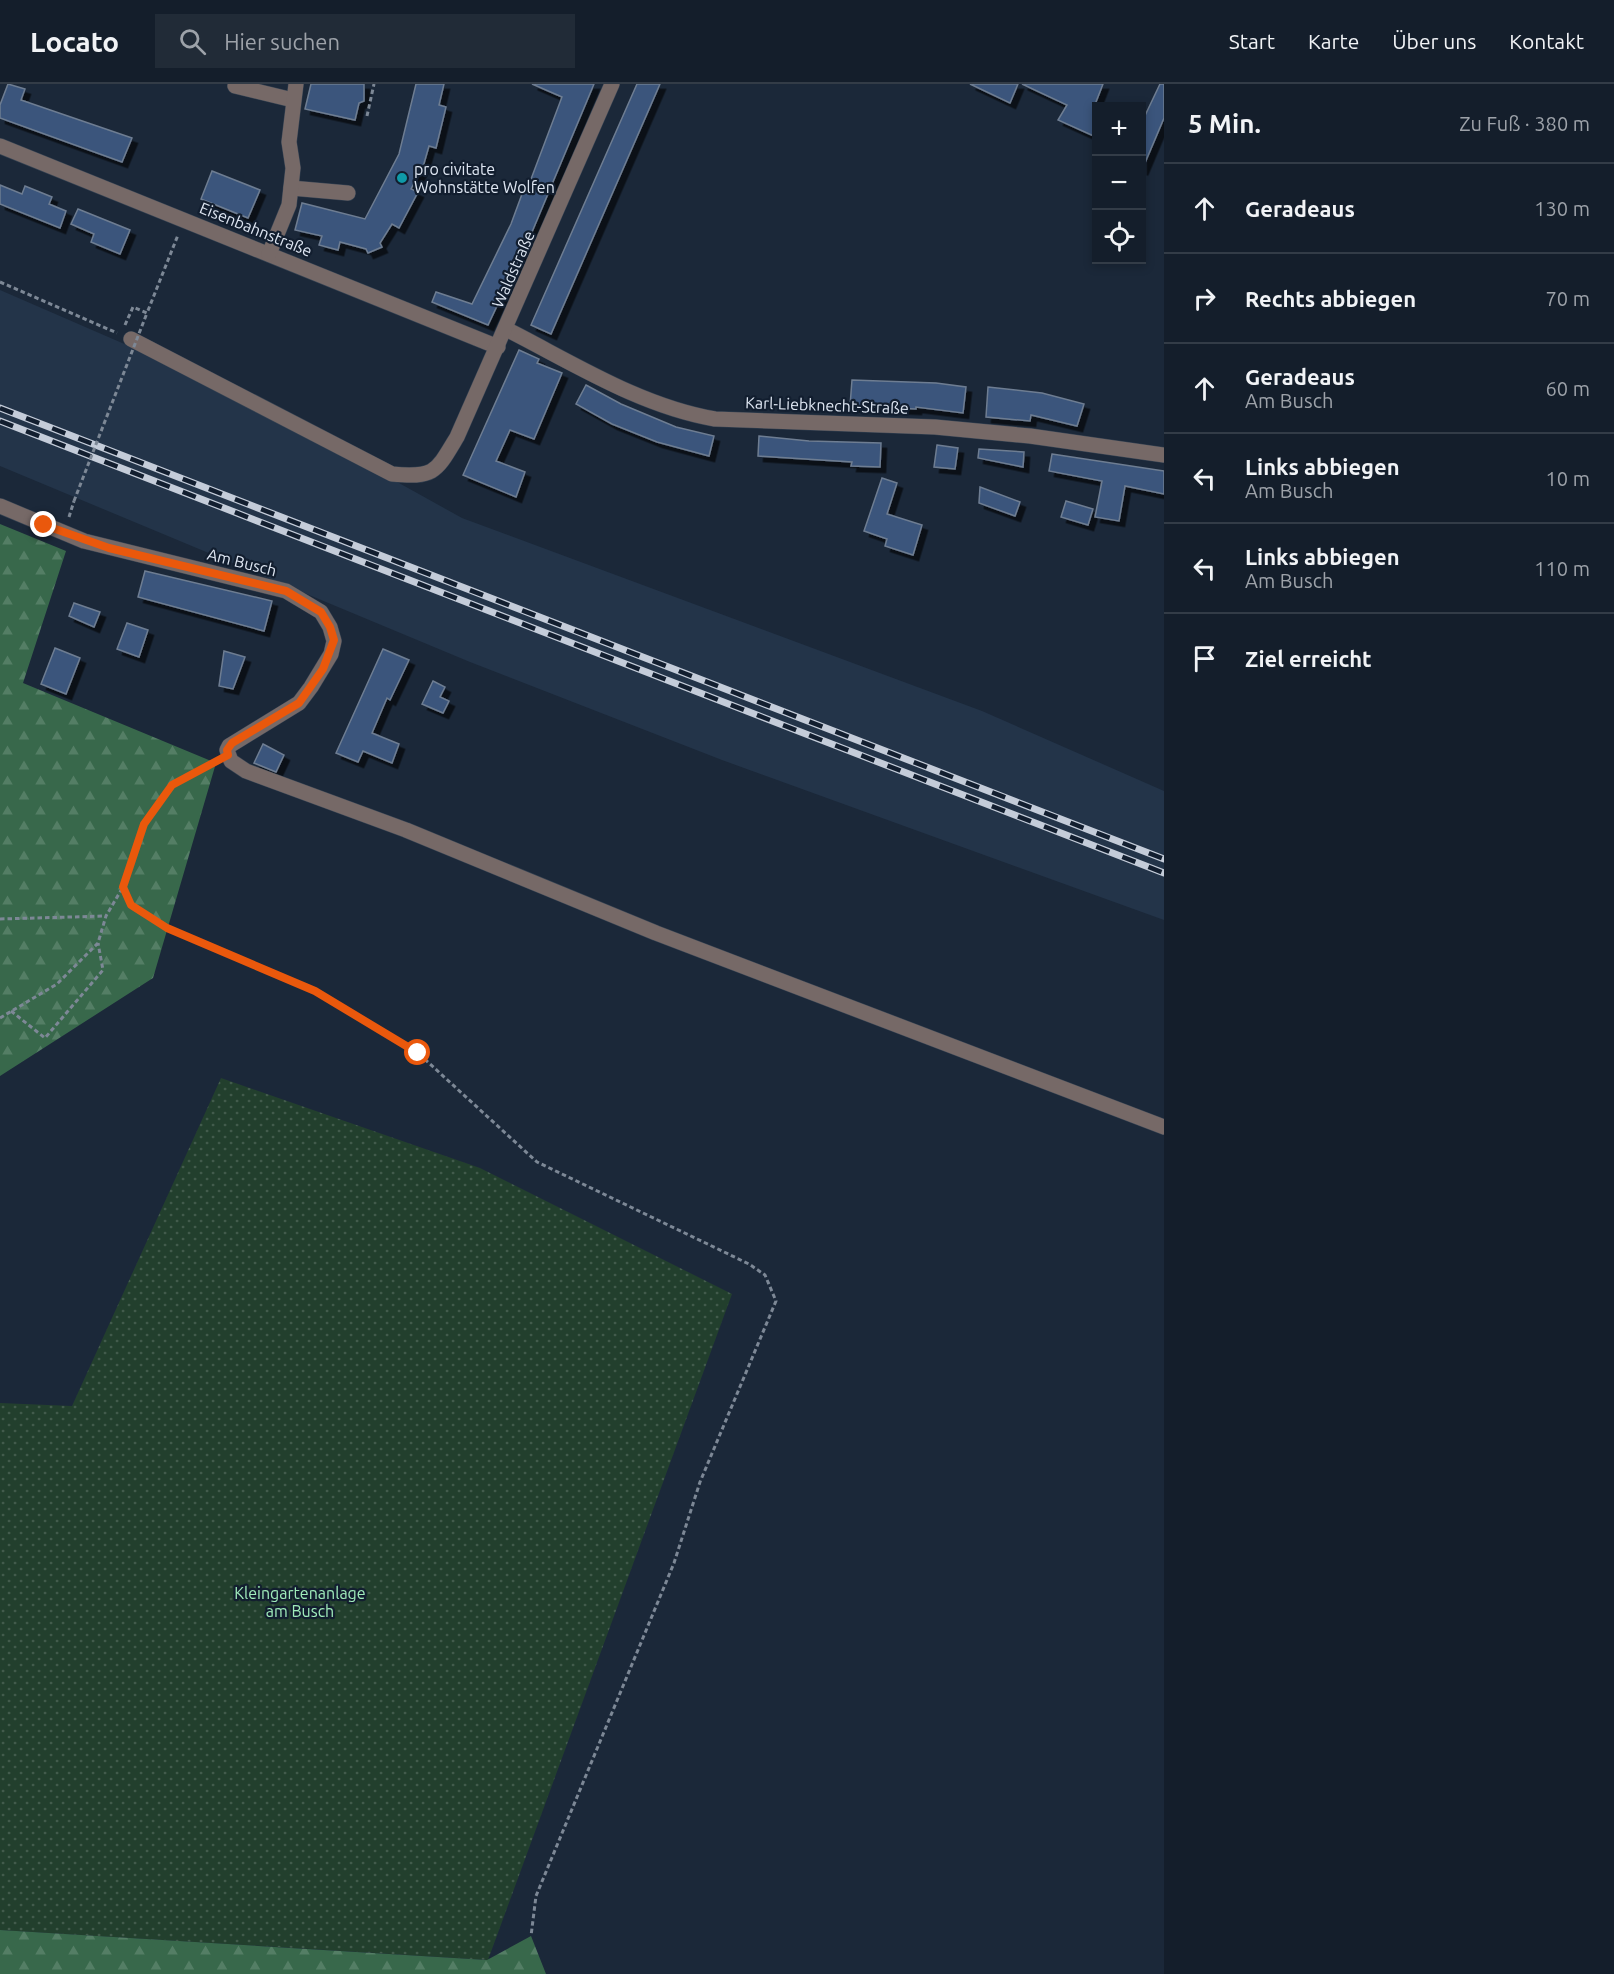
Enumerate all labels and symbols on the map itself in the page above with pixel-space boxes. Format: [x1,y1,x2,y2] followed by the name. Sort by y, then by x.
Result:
[414,160,555,196] place label: pro civitate Wohnstätte Wolfen
[395,171,409,185] marker: pro civitate Wohnstätte Wolfen
[197,198,315,260] street label: Eisenbahnstraße
[488,228,538,310] street label: Waldstraße
[745,393,909,417] street label: Karl-Liebknecht-Straße
[30,511,56,537] route end
[206,545,278,579] street label: Am Busch
[404,1039,430,1065] route start
[234,1584,366,1620] park label: Kleingartenanlage am Busch

